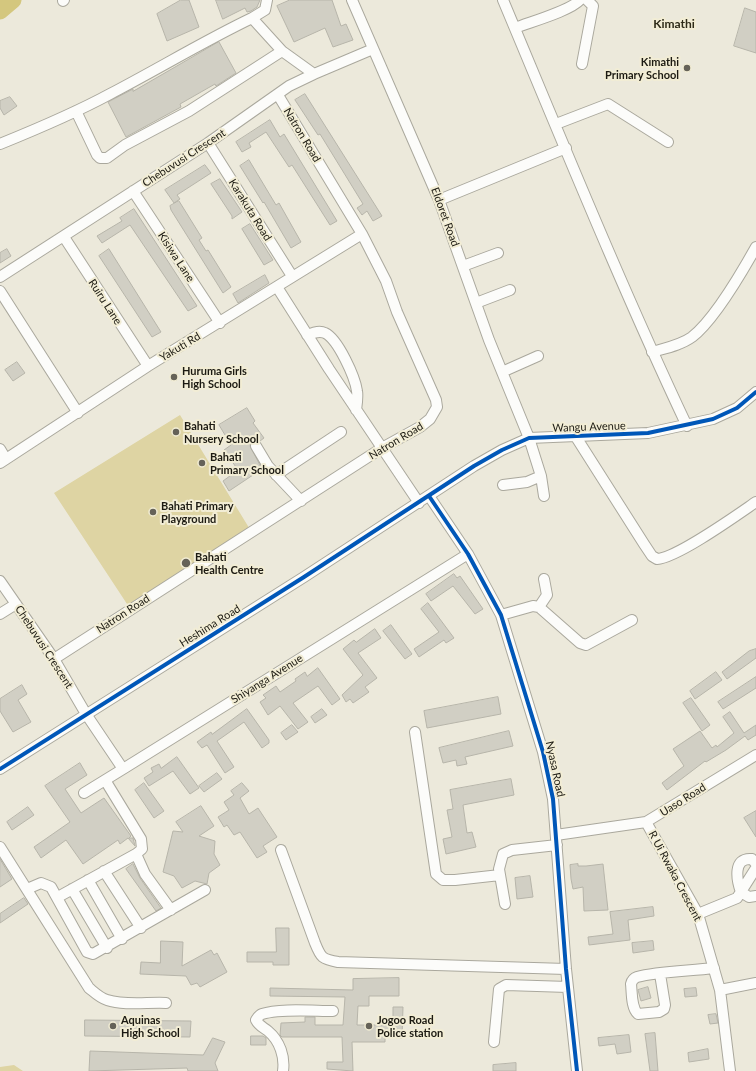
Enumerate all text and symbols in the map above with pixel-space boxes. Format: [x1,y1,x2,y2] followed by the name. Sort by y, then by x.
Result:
[653,17,695,31] district label: Kimathi
[605,55,679,81] place label: Kimathi Primary School
[682,63,692,73] marker: Kimathi Primary School
[281,105,323,165] street label: Natron Road
[140,126,228,190] street label: Chebuvusi Crescent
[226,177,274,243] street label: Karakuta Road
[428,186,462,248] street label: Eldoret Road
[155,229,197,285] street label: Kisiwa Lane
[85,277,125,327] street label: Ruiru Lane
[157,330,203,364] street label: Yakuti Rd
[182,364,247,390] place label: Huruma Girls High School
[169,372,179,382] marker: Huruma Girls High School
[184,419,259,445] place label: Bahati Nursery School
[552,419,626,435] street label: Wangu Avenue
[366,420,426,462] street label: Natron Road
[171,427,181,437] marker: Bahati Nursery School
[210,450,284,476] place label: Bahati Primary School
[197,458,207,468] marker: Bahati Primary School
[161,499,234,525] place label: Bahati Primary Playground
[148,507,158,517] marker: Bahati Primary Playground
[195,550,264,576] place label: Bahati Health Centre
[180,557,192,569] marker: Bahati Health Centre
[94,592,152,636] street label: Natron Road
[177,602,243,650] street label: Heshima Road
[12,603,76,691] street label: Chebuvusi Crescent
[229,652,305,706] street label: Shiyanga Avenue
[543,740,567,798] street label: Nyasa Road
[658,781,708,819] street label: Uaso Road
[646,829,704,923] street label: R Ui Rwaka Crescent
[121,1013,180,1039] place label: Aquinas High School
[377,1013,443,1039] place label: Jogoo Road Police station
[108,1021,118,1031] marker: Aquinas High School
[364,1021,374,1031] marker: Jogoo Road Police station

